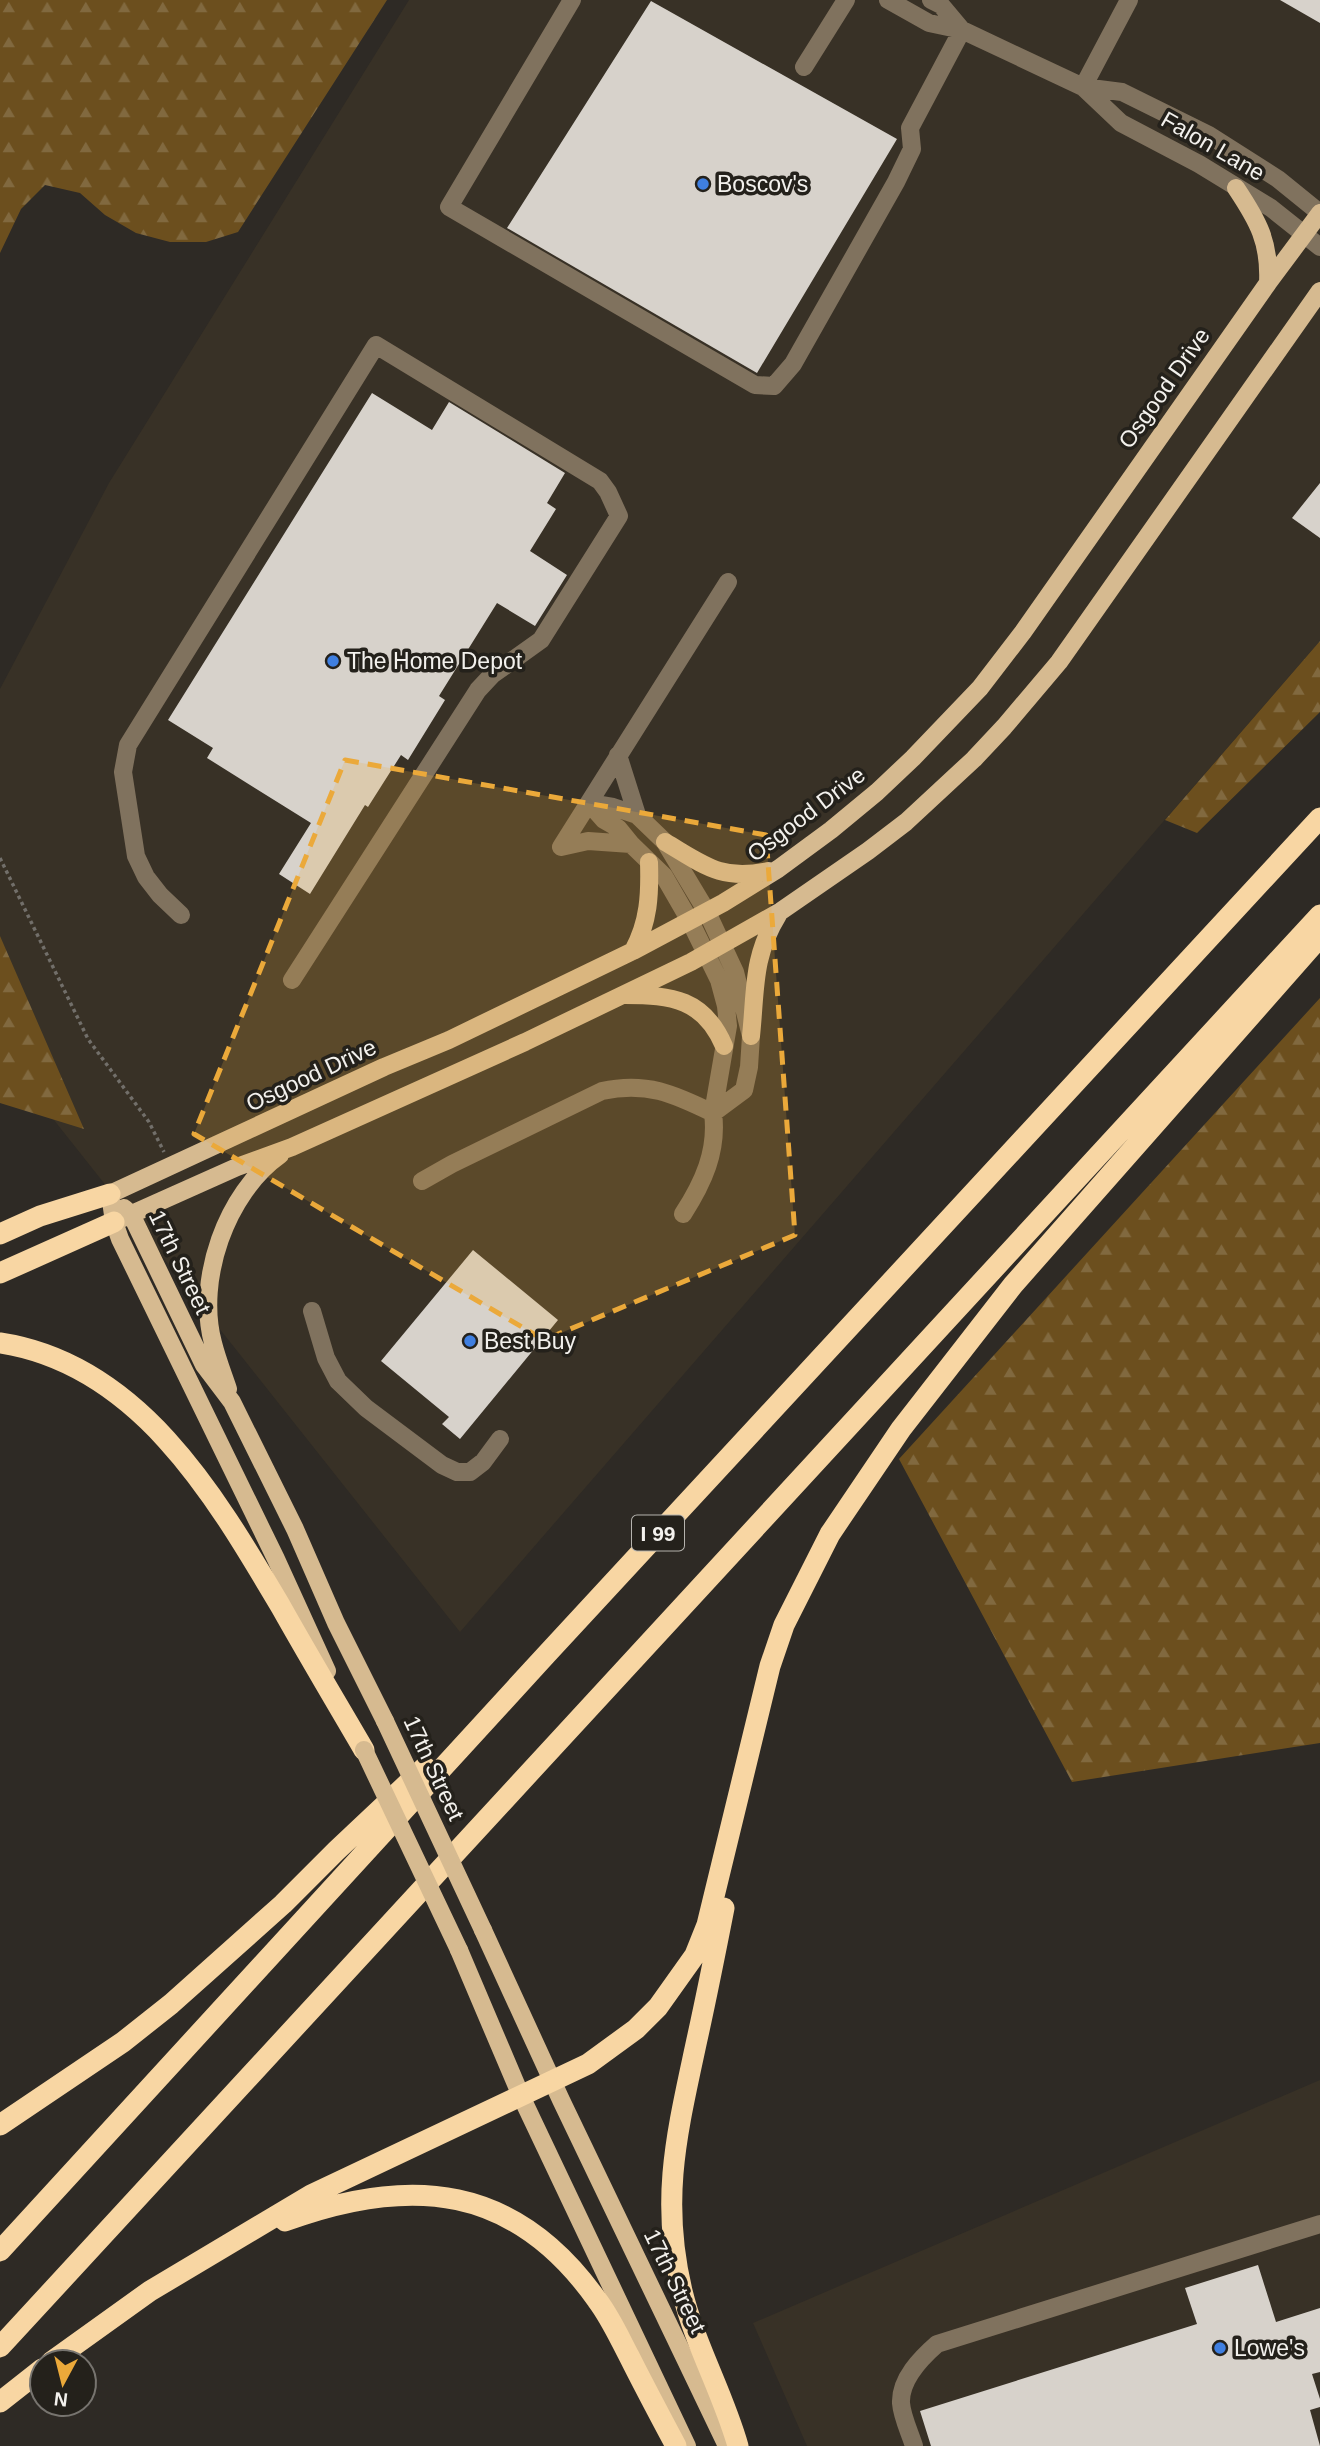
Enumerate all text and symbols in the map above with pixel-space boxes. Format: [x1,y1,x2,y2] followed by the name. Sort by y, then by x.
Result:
[1157,106,1269,186] street label: Falon Lane
[717,171,808,197] place label: Boscov's
[695,176,711,192] marker: Boscov's
[1113,323,1215,453] street label: Osgood Drive
[347,648,523,674] place label: The Home Depot
[325,653,341,669] marker: The Home Depot
[742,761,870,867] street label: Osgood Drive
[242,1034,380,1116] street label: Osgood Drive
[144,1206,217,1319] street label: 17th Street
[484,1328,577,1354] place label: Best Buy
[462,1333,478,1349] marker: Best Buy
[632,1516,684,1550] road number: I 99
[398,1712,470,1825] street label: 17th Street
[639,2225,712,2338] street label: 17th Street
[1234,2335,1305,2361] place label: Lowe's
[1212,2340,1228,2356] marker: Lowe's
[28,2348,98,2418] north arrow
[53,2388,69,2411] text: N

